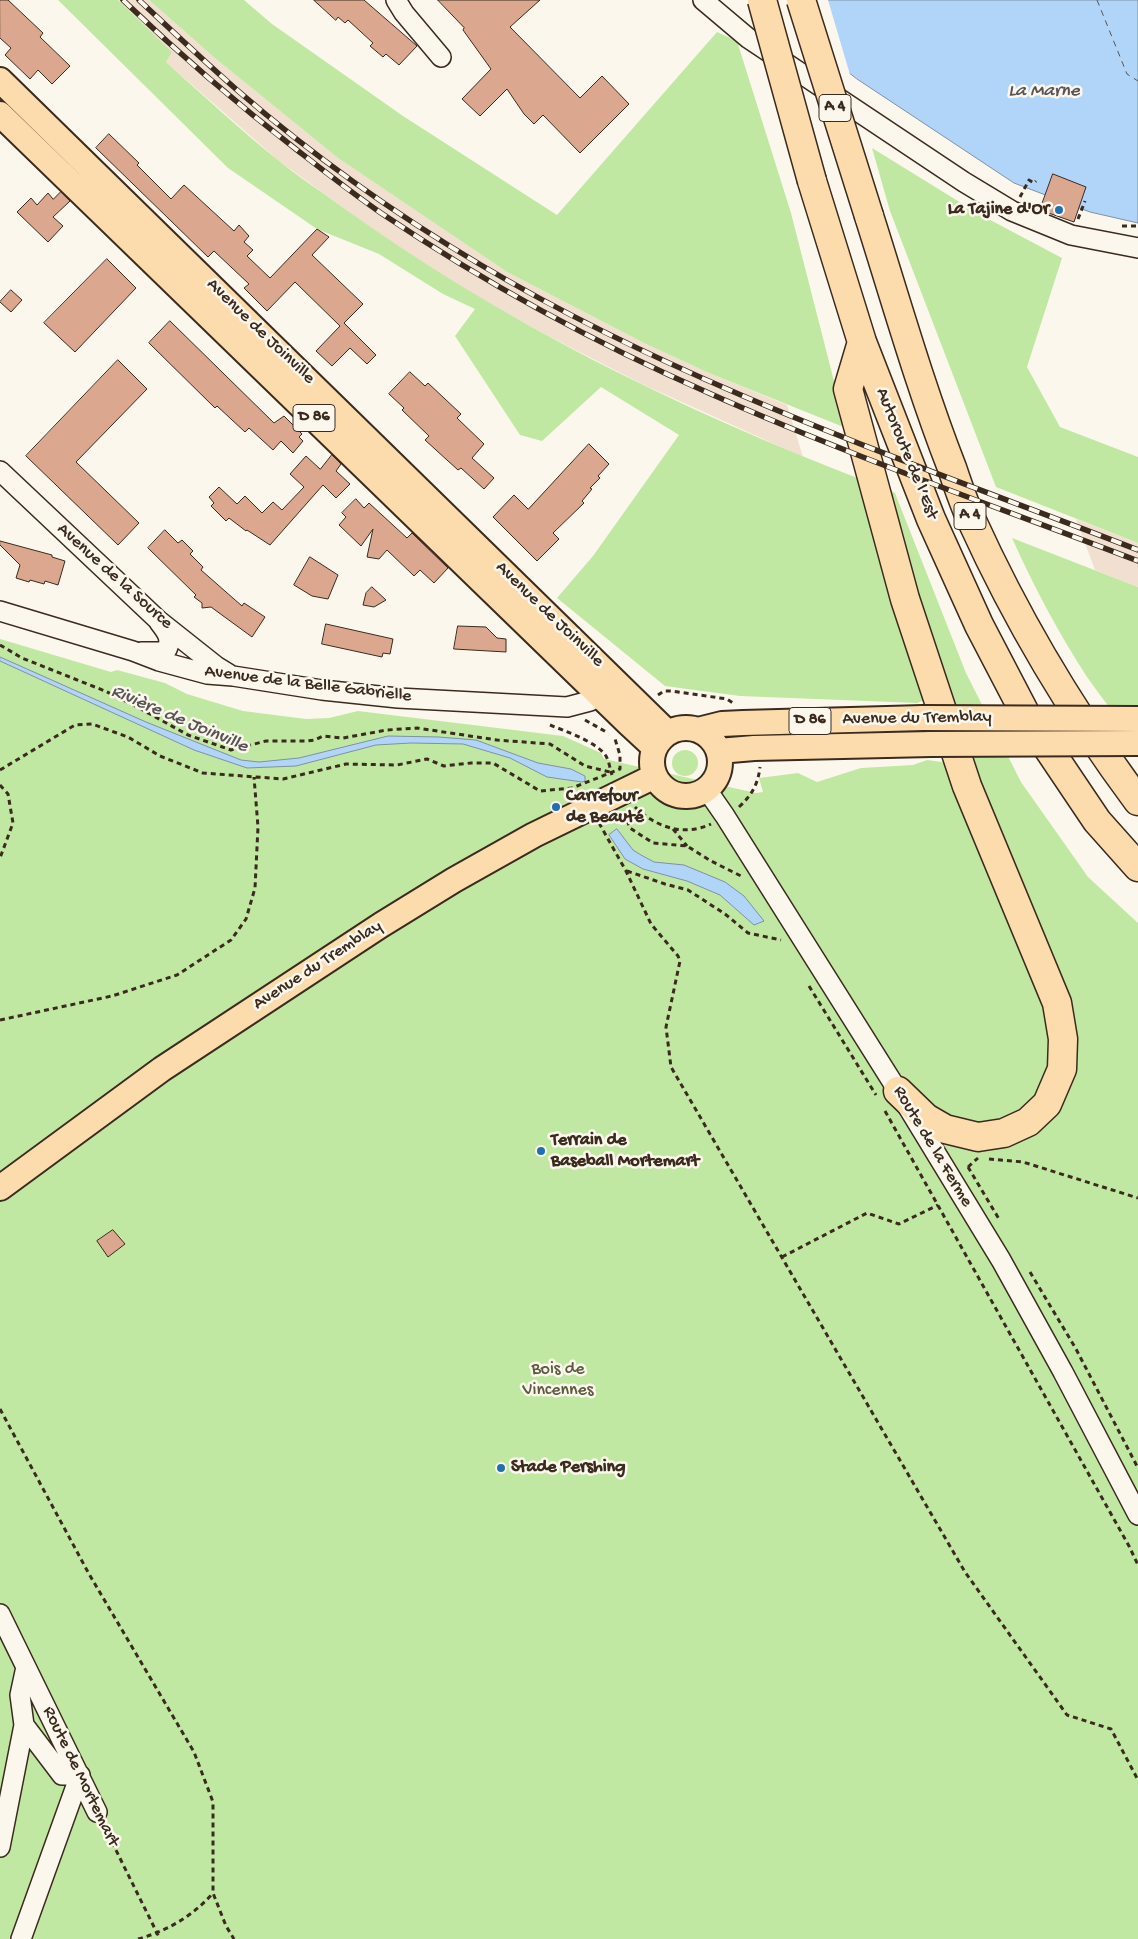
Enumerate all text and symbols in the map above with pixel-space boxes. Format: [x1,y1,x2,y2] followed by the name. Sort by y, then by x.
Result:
[1008,81,1080,103] water label: La Marne
[819,95,851,122] road number: A 4
[948,199,1049,221] place label: La Tajine d'Or
[1053,204,1065,216] marker: La Tajine d'Or
[201,275,319,389] street label: Avenue de Joinville
[870,385,942,523] street label: Autoroute de l’Est
[293,404,335,432] road number: D 86
[954,502,986,530] road number: A 4
[52,519,176,635] street label: Avenue de la Source
[490,558,608,672] street label: Avenue de Joinville
[203,662,413,708] street label: Avenue de la Belle Gabrielle
[107,681,251,759] water label: Rivière de Joinville
[842,707,992,731] street label: Avenue du Tremblay
[789,708,831,734] road number: D 86
[566,786,644,829] place label: Carrefour de Beauté
[550,801,562,813] marker: Carrefour de Beauté
[249,916,387,1016] street label: Avenue du Tremblay
[887,1083,977,1211] street label: Route de la Ferme
[551,1130,699,1172] place label: Terrain de Baseball Mortemart
[535,1145,547,1157] marker: Terrain de Baseball Mortemart
[523,1359,593,1402] park label: Bois de Vincennes
[511,1457,625,1479] place label: Stade Pershing
[495,1462,507,1474] marker: Stade Pershing
[37,1703,123,1851] street label: Route de Mortemart

